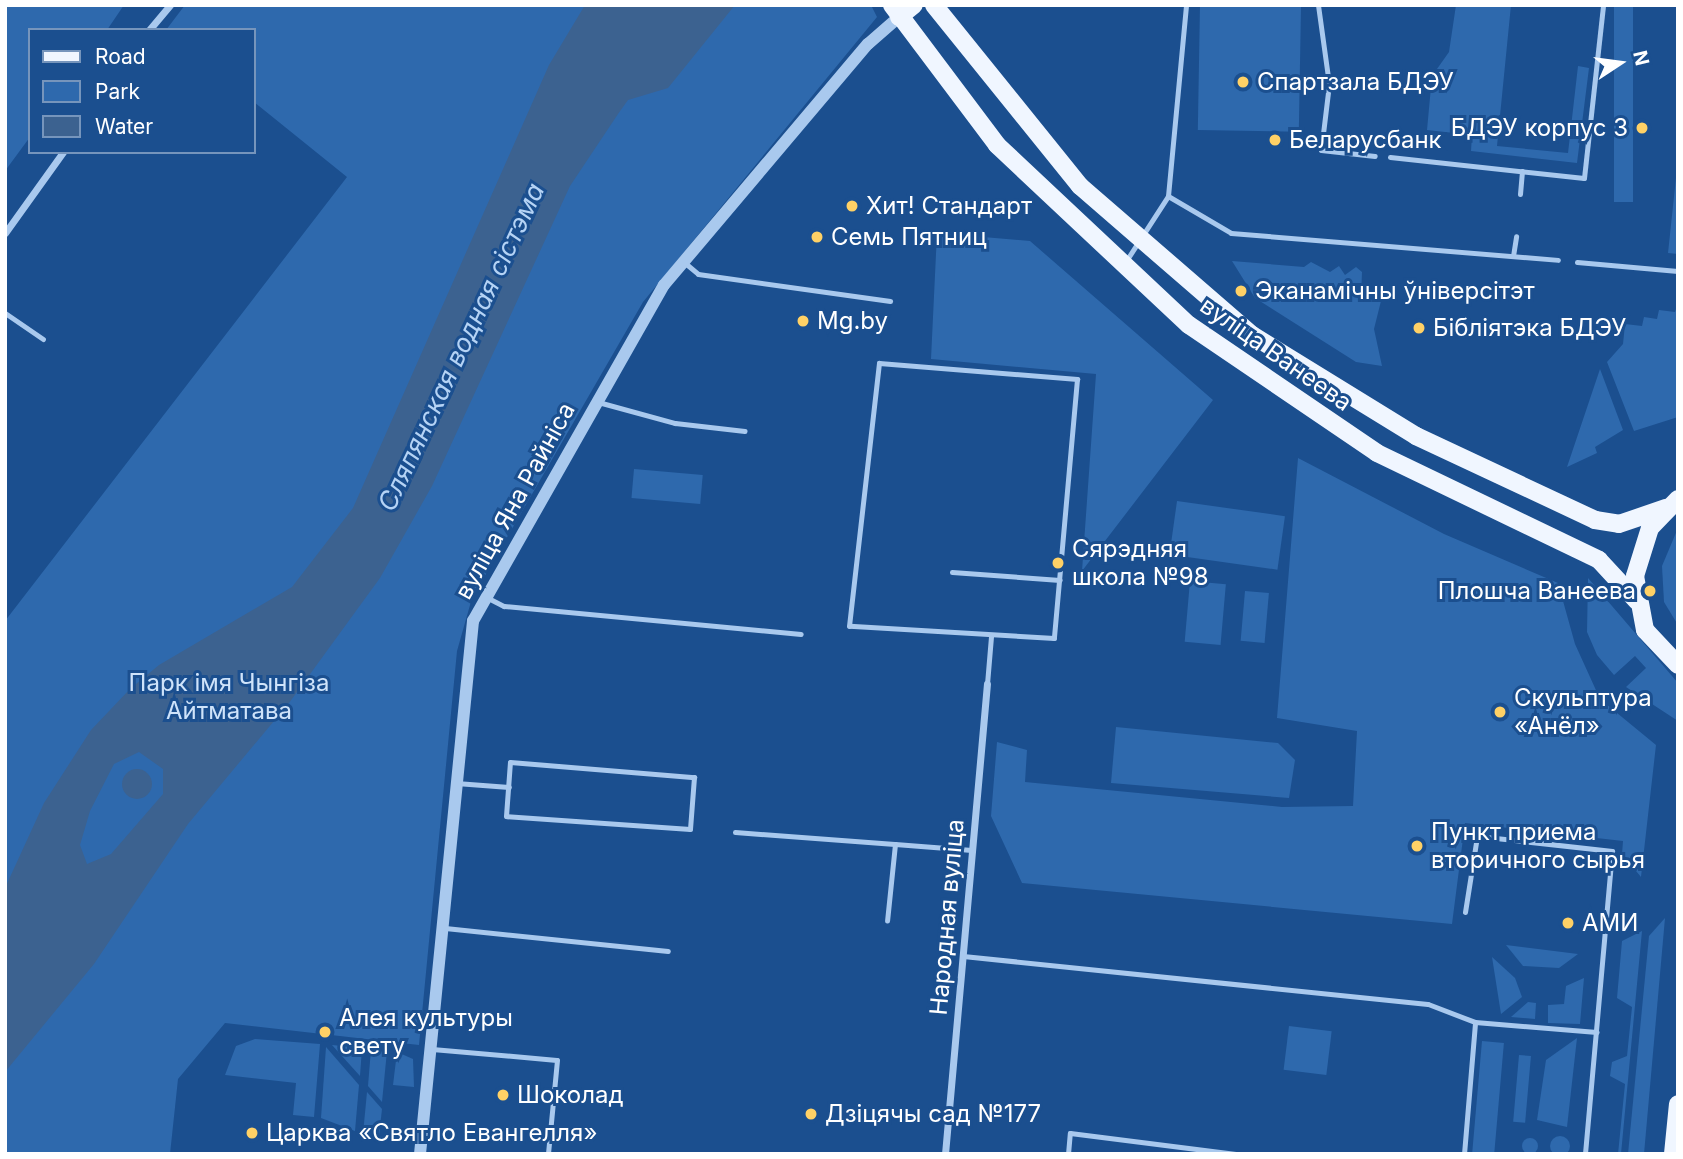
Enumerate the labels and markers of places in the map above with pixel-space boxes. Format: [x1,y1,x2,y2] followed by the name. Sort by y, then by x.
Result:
[1257,68,1454,96] place label: Спартзала БДЭУ
[1235,74,1251,90] marker: Спартзала БДЭУ
[1451,114,1628,142] place label: БДЭУ корпус 3
[1634,120,1650,136] marker: БДЭУ корпус 3
[1289,126,1442,154] place label: Беларусбанк
[1267,132,1283,148] marker: Беларусбанк
[866,192,1032,220] place label: Хит! Стандарт
[844,198,860,214] marker: Хит! Стандарт
[831,223,987,251] place label: Семь Пятниц
[809,229,825,245] marker: Семь Пятниц
[1255,277,1535,305] place label: Эканамічны ўніверсітэт
[1233,283,1249,299] marker: Эканамічны ўніверсітэт
[817,307,888,335] place label: Mg.by
[795,313,811,329] marker: Mg.by
[1433,314,1626,342] place label: Бібліятэка БДЭУ
[1411,320,1427,336] marker: Бібліятэка БДЭУ
[1072,535,1209,591] place label: Сярэдняя школа №98
[1050,555,1066,571] marker: Сярэдняя школа №98
[1438,577,1636,605] place label: Плошча Ванеева
[1642,583,1658,599] marker: Плошча Ванеева
[1514,684,1652,740] place label: Скульптура «Анёл»
[1492,704,1508,720] marker: Скульптура «Анёл»
[1431,818,1645,874] place label: Пункт приема вторичного сырья
[1409,838,1425,854] marker: Пункт приема вторичного сырья
[1582,909,1638,937] place label: АМИ
[1560,915,1576,931] marker: АМИ
[339,1004,513,1060] place label: Алея культуры свету
[317,1024,333,1040] marker: Алея культуры свету
[517,1081,624,1109] place label: Шоколад
[495,1087,511,1103] marker: Шоколад
[825,1100,1041,1128] place label: Дзіцячы сад №177
[803,1106,819,1122] marker: Дзіцячы сад №177
[266,1119,597,1147] place label: Царква «Святло Евангелля»
[244,1125,260,1141] marker: Царква «Святло Евангелля»

